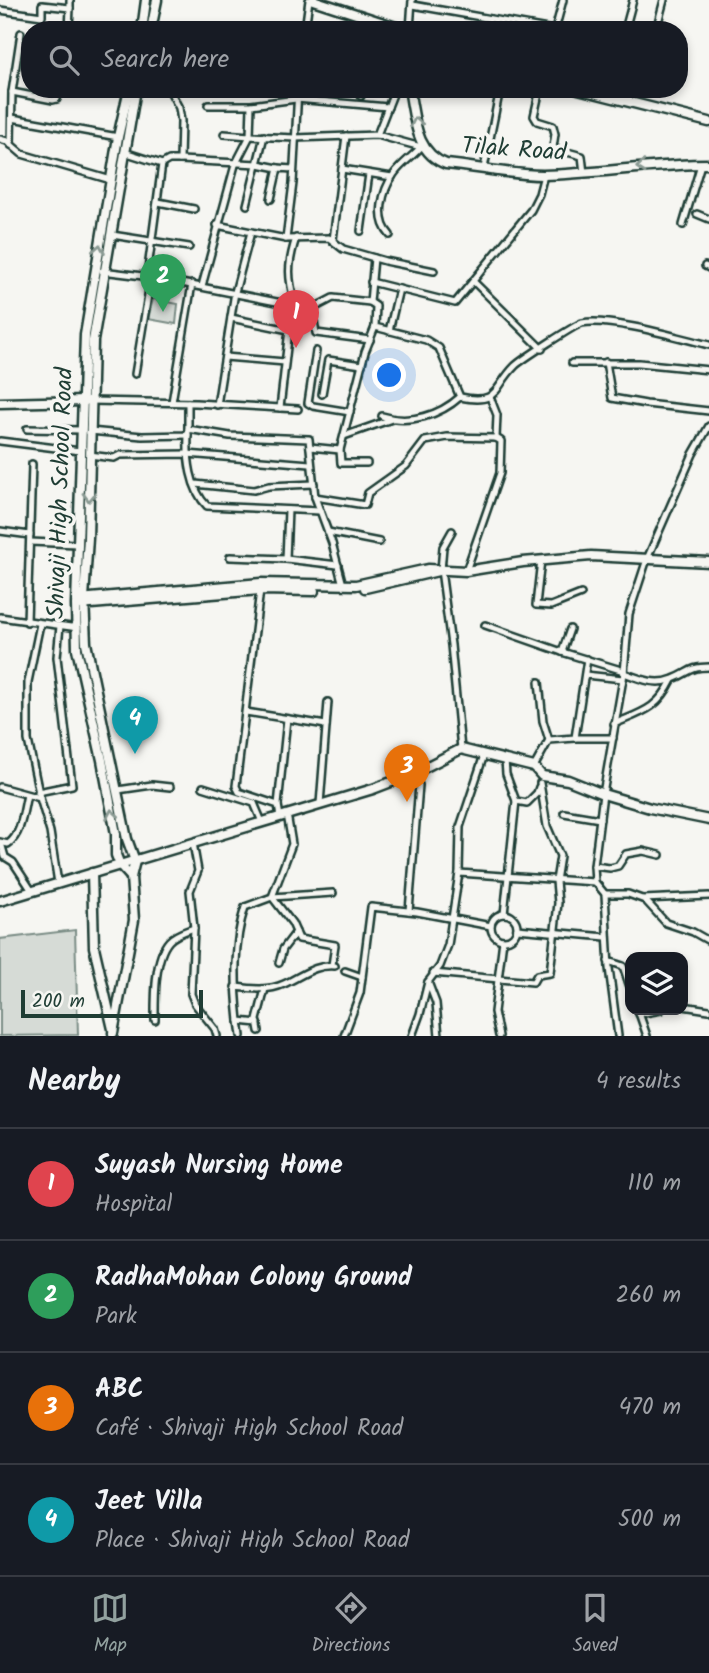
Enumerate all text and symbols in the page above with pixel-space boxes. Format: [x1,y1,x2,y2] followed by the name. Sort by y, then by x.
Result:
[21,21,688,98] search box
[101,39,229,81] text: Search here
[45,41,83,79] icon: search
[409,116,424,128] one-way arrow
[460,127,569,173] street label: Tilak Road
[635,159,647,174] one-way arrow
[91,243,106,254] one-way arrow
[140,254,186,312] pin: 2
[273,290,319,348] pin: 1
[372,358,406,392] your location
[37,366,85,619] street label: Shivaji High School Road
[81,491,96,502] one-way arrow
[112,696,158,754] pin: 4
[384,744,430,802] pin: 3
[105,808,120,820] one-way arrow
[625,952,688,1015] map controls
[625,952,688,1015] button: layers
[21,987,203,1019] scale bar
[32,987,85,1017] text: 200 m
[28,1058,120,1106] text: Nearby
[596,1064,681,1100] text: 4 results
[95,1145,343,1187] text: Suyash Nursing Home
[48,1166,54,1202] text: 1
[628,1166,681,1202] text: 110 m
[95,1187,172,1223] text: Hospital
[95,1257,412,1299] text: RadhaMohan Colony Ground
[44,1278,58,1314] text: 2
[616,1278,681,1314] text: 260 m
[95,1299,137,1335] text: Park
[95,1369,144,1411] text: ABC
[45,1390,57,1426] text: 3
[619,1390,681,1426] text: 470 m
[95,1411,403,1447] text: Café · Shivaji High School Road
[95,1481,202,1523] text: Jeet Villa
[45,1502,57,1538] text: 4
[618,1502,681,1538] text: 500 m
[95,1523,409,1559] text: Place · Shivaji High School Road
[91,1589,129,1661] tab: Map
[312,1589,390,1661] tab: Directions
[573,1589,618,1661] tab: Saved

